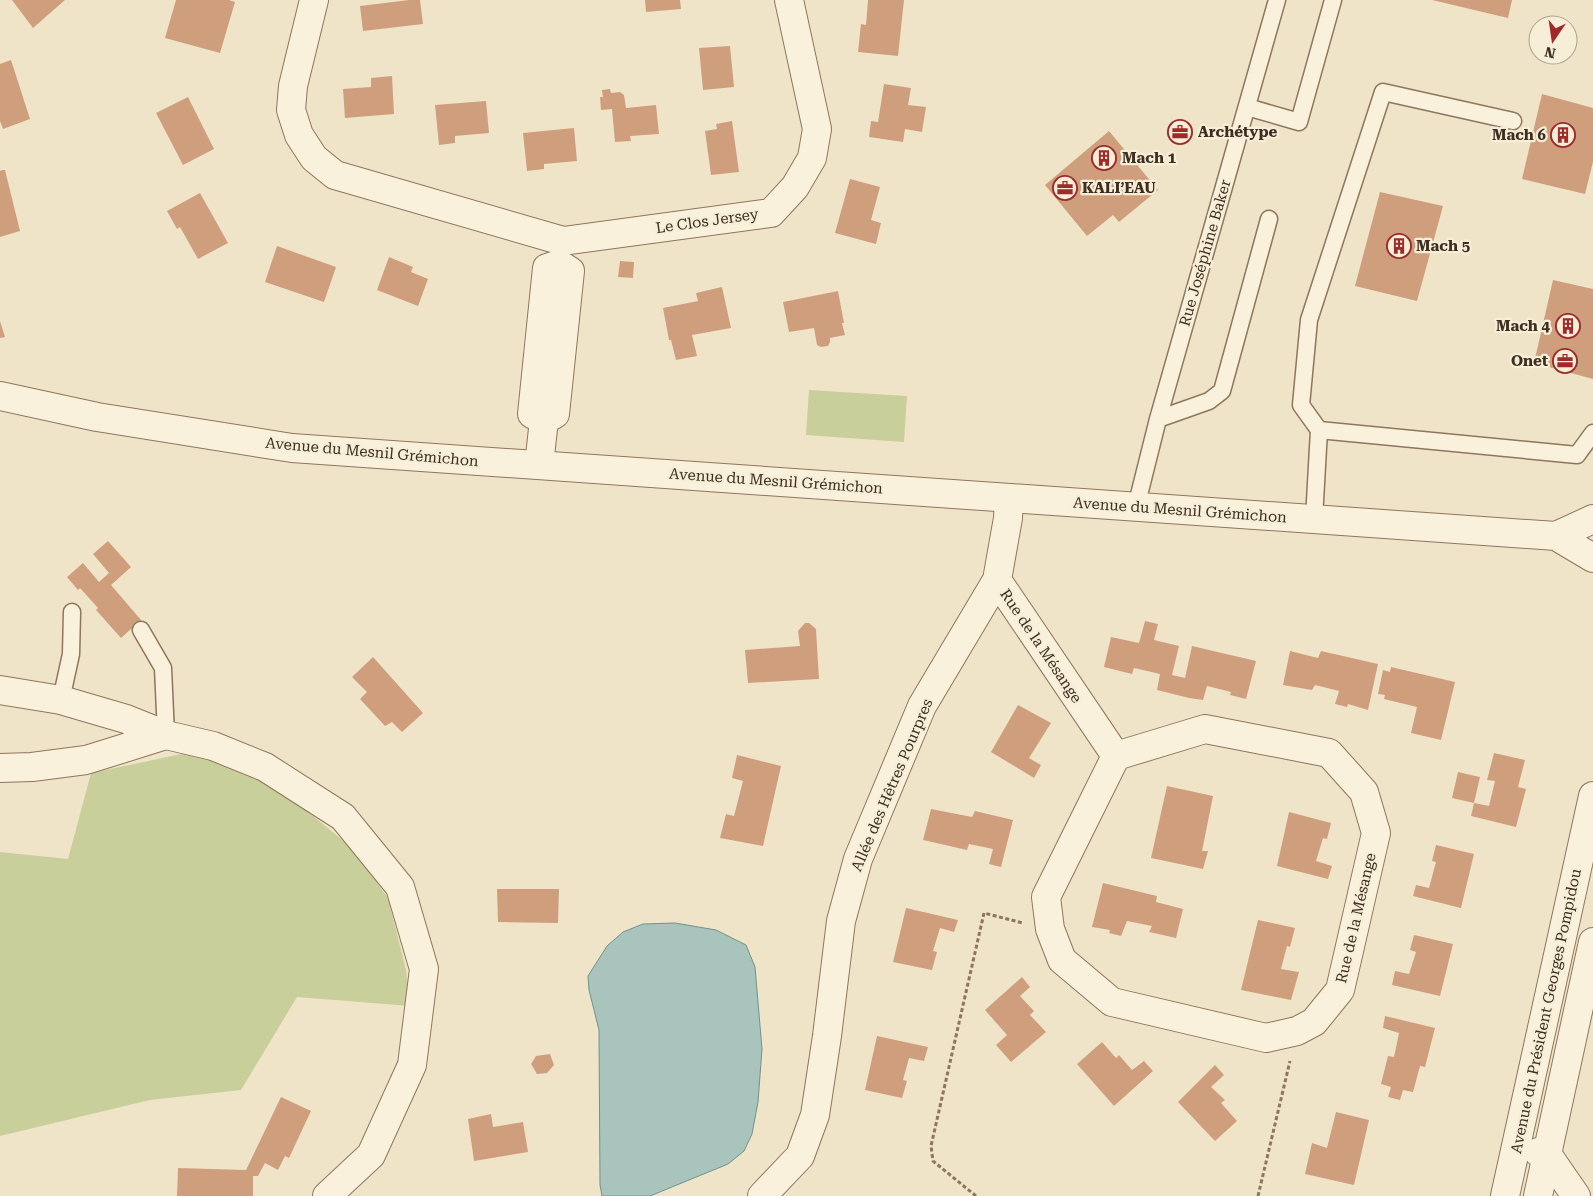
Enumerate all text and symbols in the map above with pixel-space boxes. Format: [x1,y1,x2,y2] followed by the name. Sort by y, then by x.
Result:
[1528,15,1578,65] north arrow
[1543,44,1557,62] text: N
[1167,119,1193,145] office icon: Archétype
[1550,122,1576,148] building icon: Mach 6
[1198,123,1278,141] place label: Archétype
[1492,126,1547,144] place label: Mach 6
[1091,145,1117,171] building icon: Mach 1
[1122,149,1177,167] place label: Mach 1
[1052,175,1078,201] office icon: KALI’EAU
[1175,178,1235,328] street label: Rue Joséphine Baker
[1082,179,1156,197] place label: KALI’EAU
[654,205,760,237] street label: Le Clos Jersey
[1386,233,1412,259] building icon: Mach 5
[1416,237,1470,255] place label: Mach 5
[1555,313,1581,339] building icon: Mach 4
[1496,317,1551,335] place label: Mach 4
[1552,348,1578,374] office icon: Onet
[1511,352,1548,370] place label: Onet
[265,434,480,470] street label: Avenue du Mesnil Grémichon
[669,465,884,497] street label: Avenue du Mesnil Grémichon
[1073,494,1288,526] street label: Avenue du Mesnil Grémichon
[996,586,1086,706] street label: Rue de la Mésange
[847,696,937,874] street label: Allée des Hêtres Pourpres
[1332,851,1380,985] street label: Rue de la Mésange
[1507,866,1585,1155] street label: Avenue du Président Georges Pompidou

